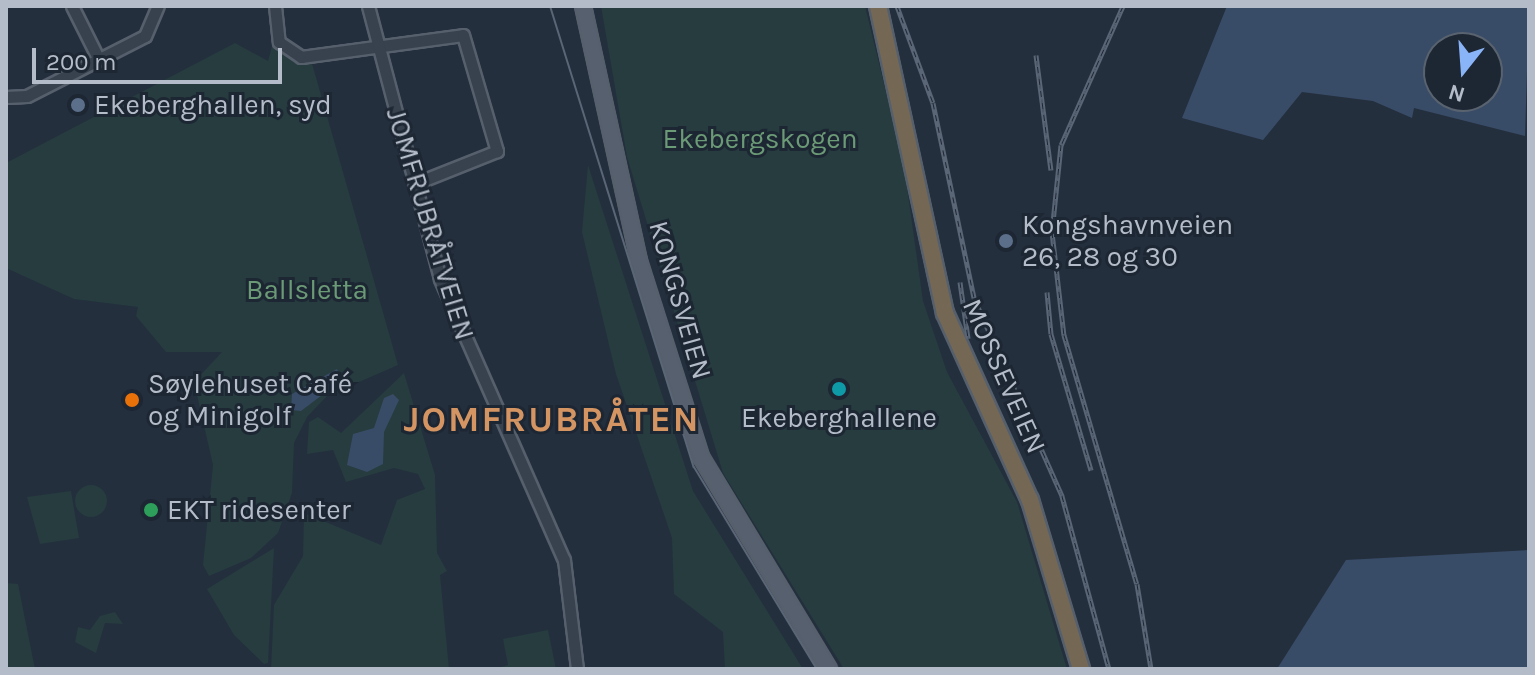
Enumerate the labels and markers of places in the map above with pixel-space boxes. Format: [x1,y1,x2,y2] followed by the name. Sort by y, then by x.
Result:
[94,88,332,122] place label: Ekeberghallen, syd
[69,96,87,114] marker: Ekeberghallen, syd
[1022,208,1233,274] place label: Kongshavnveien 26, 28 og 30
[997,232,1015,250] marker: Kongshavnveien 26, 28 og 30
[148,367,352,433] place label: Søylehuset Café og Minigolf
[830,380,848,398] marker: Ekeberghallene
[123,391,141,409] marker: Søylehuset Café og Minigolf
[741,401,937,435] place label: Ekeberghallene
[167,493,351,527] place label: EKT ridesenter
[142,501,160,519] marker: EKT ridesenter

